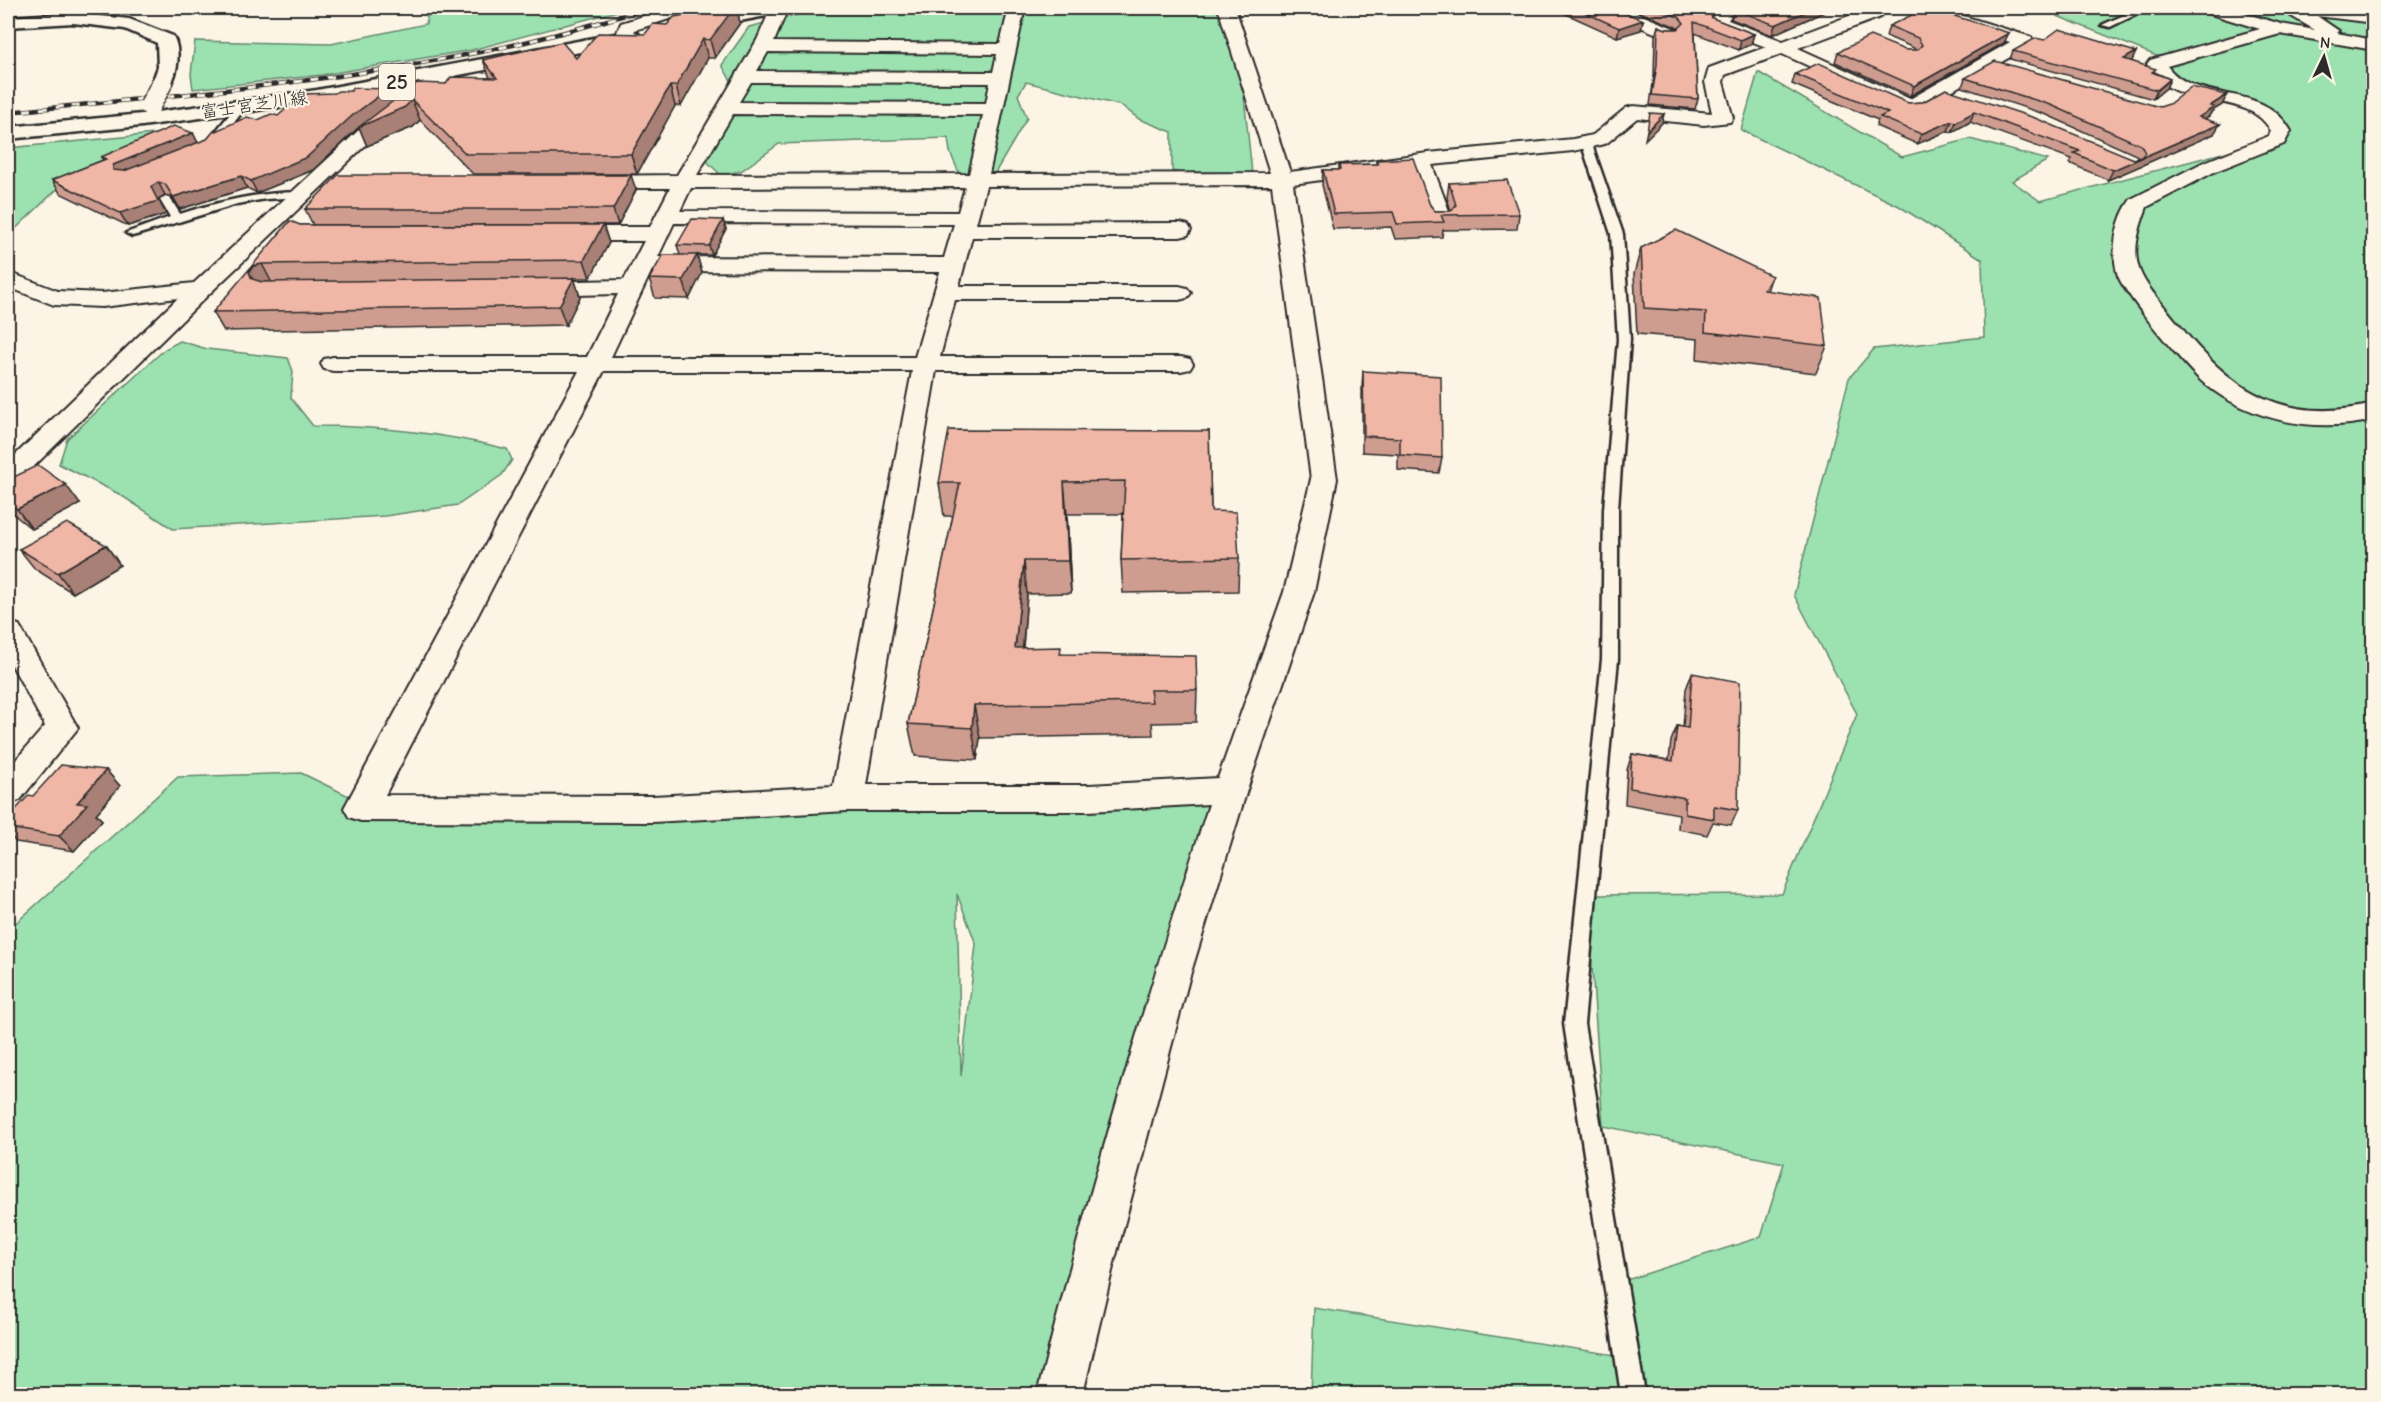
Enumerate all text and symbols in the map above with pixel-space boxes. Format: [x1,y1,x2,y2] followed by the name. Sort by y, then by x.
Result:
[2294,27,2354,87] north arrow
[2319,34,2331,52] text: N
[379,64,415,100] road number: 25
[199,87,309,123] street label: 富士宮芝川線

